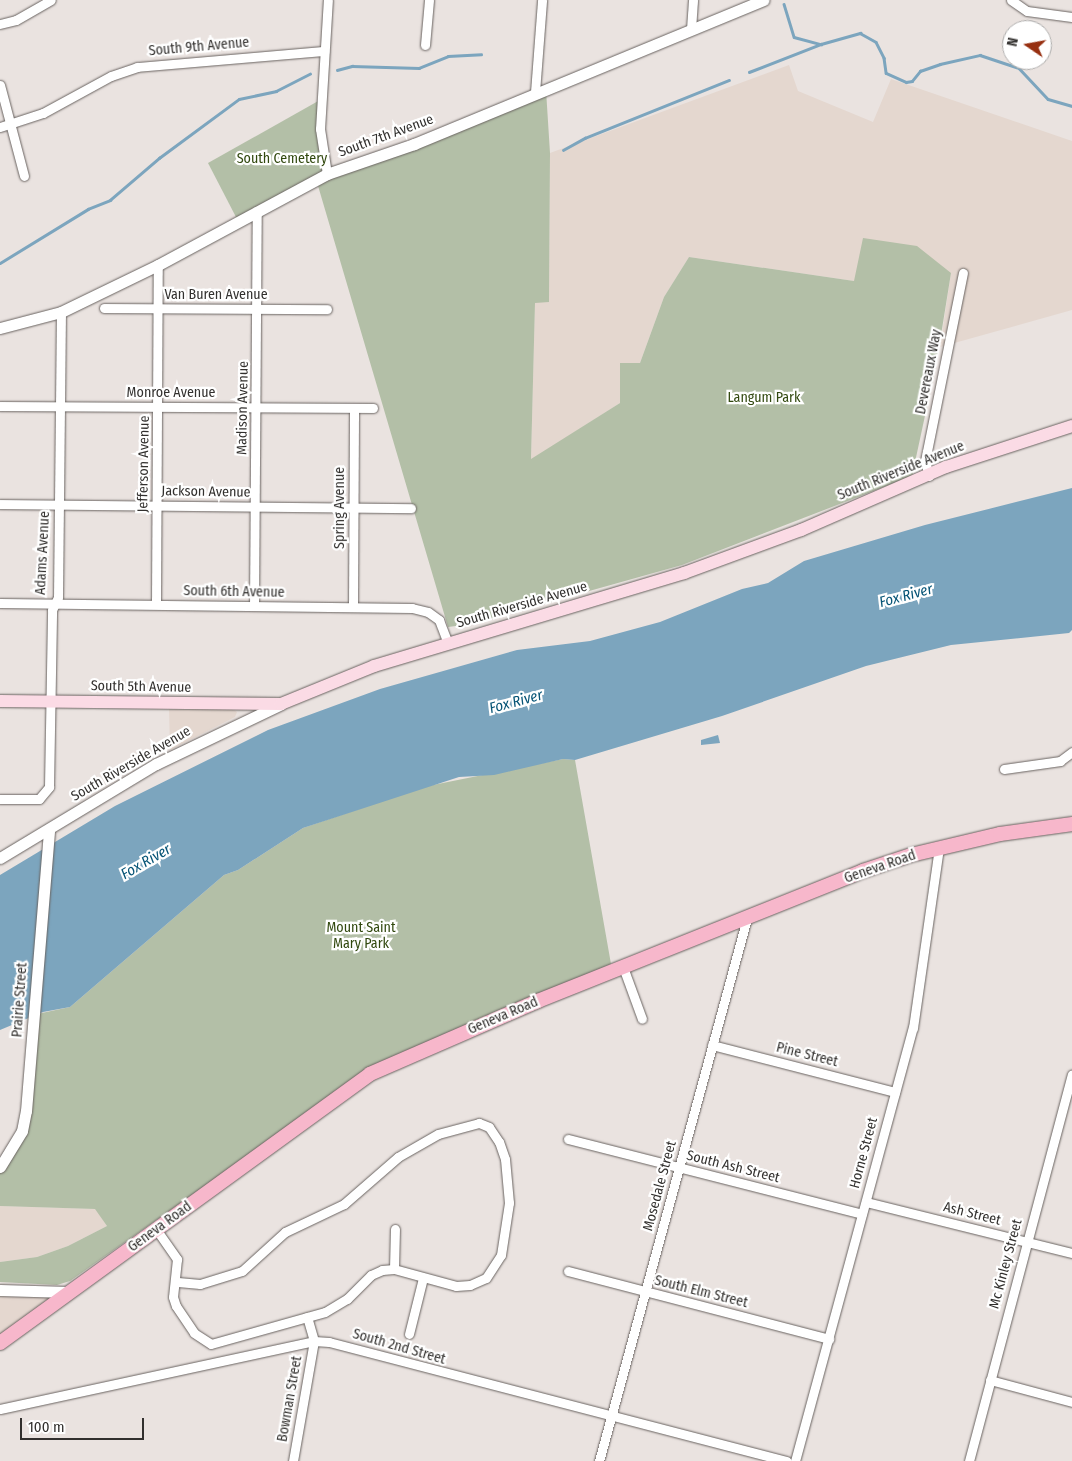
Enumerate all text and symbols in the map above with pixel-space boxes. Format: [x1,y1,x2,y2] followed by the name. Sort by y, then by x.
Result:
[1002,20,1052,70] north arrow
[148,34,250,60] street label: South 9th Avenue
[1004,36,1022,48] text: N
[336,111,436,161] street label: South 7th Avenue
[237,151,327,167] park label: South Cemetery
[164,287,268,303] street label: Van Buren Avenue
[913,328,945,416] street label: Devereaux Way
[234,361,252,455] street label: Madison Avenue
[127,385,215,401] street label: Monroe Avenue
[727,390,801,406] park label: Langum Park
[135,415,153,513] street label: Jefferson Avenue
[835,438,967,504] street label: South Riverside Avenue
[332,467,348,549] street label: Spring Avenue
[161,483,251,501] street label: Jackson Avenue
[32,511,54,595] street label: Adams Avenue
[455,578,589,632] street label: South Riverside Avenue
[877,580,935,612] water label: Fox River
[183,583,285,601] street label: South 6th Avenue
[91,678,191,696] street label: South 5th Avenue
[487,686,545,718] water label: Fox River
[68,723,194,805] street label: South Riverside Avenue
[118,841,174,883] water label: Fox River
[842,847,918,887] street label: Geneva Road
[326,920,396,952] park label: Mount Saint Mary Park
[9,962,31,1038] street label: Prairie Street
[465,994,541,1038] street label: Geneva Road
[774,1039,840,1071] street label: Pine Street
[846,1116,882,1190] street label: Horne Street
[640,1139,680,1233] street label: Mosedale Street
[685,1147,781,1187] street label: South Ash Street
[125,1198,195,1256] street label: Geneva Road
[942,1199,1002,1229] street label: Ash Street
[986,1217,1026,1311] street label: Mc Kinley Street
[653,1272,749,1312] street label: South Elm Street
[351,1326,447,1368] street label: South 2nd Street
[274,1355,306,1443] street label: Bowman Street
[22,1408,146,1440] scale bar
[28,1418,65,1436] text: 100 m

